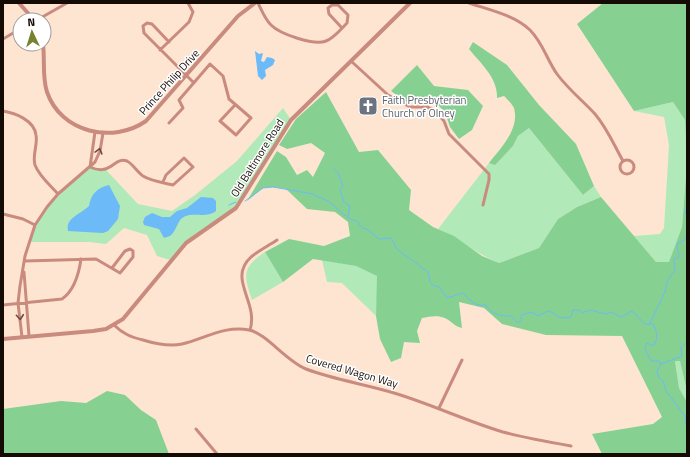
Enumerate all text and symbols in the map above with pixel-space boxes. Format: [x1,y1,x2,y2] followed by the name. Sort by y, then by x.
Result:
[12,12,52,52] north arrow
[27,14,36,30] text: N
[135,45,203,118] street label: Prince Philip Drive
[382,92,467,121] place label: Faith Presbyterian Church of Olney
[357,95,379,117] church icon: Faith Presbyterian Church of Olney
[226,116,288,200] street label: Old Baltimore Road
[94,148,103,155] one-way arrow
[15,313,24,320] one-way arrow
[304,350,401,392] street label: Covered Wagon Way

